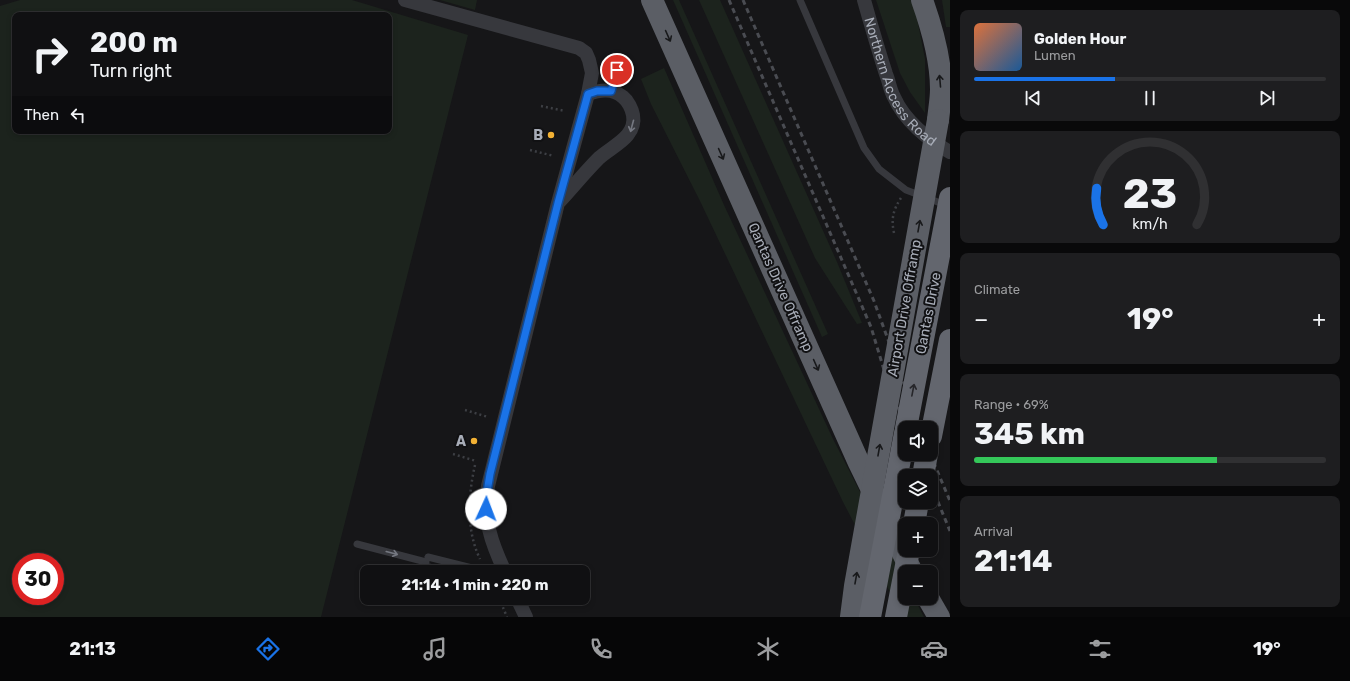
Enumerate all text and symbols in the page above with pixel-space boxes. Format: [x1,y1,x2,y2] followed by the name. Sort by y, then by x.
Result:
[860,15,940,150] street label: Northern Access Road
[90,26,178,59] text: 200 m
[24,28,76,80] icon: right
[665,29,672,41] one-way arrow
[1034,30,1126,48] text: Golden Hour
[1034,48,1076,63] text: Lumen
[600,53,634,87] pin
[606,59,628,81] icon: arrive
[90,60,172,82] text: Turn right
[936,75,944,88] one-way arrow
[1022,87,1044,109] icon: previous
[1139,87,1161,109] icon: pause
[1256,87,1278,109] icon: next
[67,104,89,126] icon: left
[24,106,59,124] text: Then
[628,119,635,132] one-way arrow
[533,127,543,144] place label: B
[546,130,556,140] marker: B
[718,148,726,160] one-way arrow
[1123,169,1177,218] text: 23
[1132,216,1168,233] text: km/h
[744,220,817,354] street label: Qantas Drive Offramp
[915,220,923,233] one-way arrow
[884,238,925,378] street label: Airport Drive Offramp
[912,271,945,355] street label: Qantas Drive
[974,282,1020,297] text: Climate
[1127,301,1174,337] text: 19°
[974,306,988,333] text: −
[1312,306,1326,333] text: +
[813,359,820,371] one-way arrow
[910,384,918,397] one-way arrow
[974,397,1049,412] text: Range · 69%
[974,416,1085,452] text: 345 km
[898,421,938,605] map controls
[898,421,938,461] button: sound
[456,433,466,450] place label: A
[469,436,479,446] marker: A
[875,444,883,457] one-way arrow
[898,469,938,509] button: layers
[465,488,507,530] position arrow
[898,517,938,557] button: +
[974,524,1013,539] text: Arrival
[974,543,1053,579] text: 21:14
[385,550,398,557] one-way arrow
[12,553,64,605] speed limit sign: 30
[898,565,938,605] button: −
[852,572,860,585] one-way arrow
[402,576,548,594] text: 21:14 · 1 min · 220 m
[254,635,282,663] icon: directions
[421,635,449,663] icon: music
[587,635,615,663] icon: phone
[754,635,782,663] icon: climate
[920,635,948,663] icon: car
[1086,635,1114,663] icon: filters
[69,638,116,660] text: 21:13
[1253,638,1281,660] text: 19°

